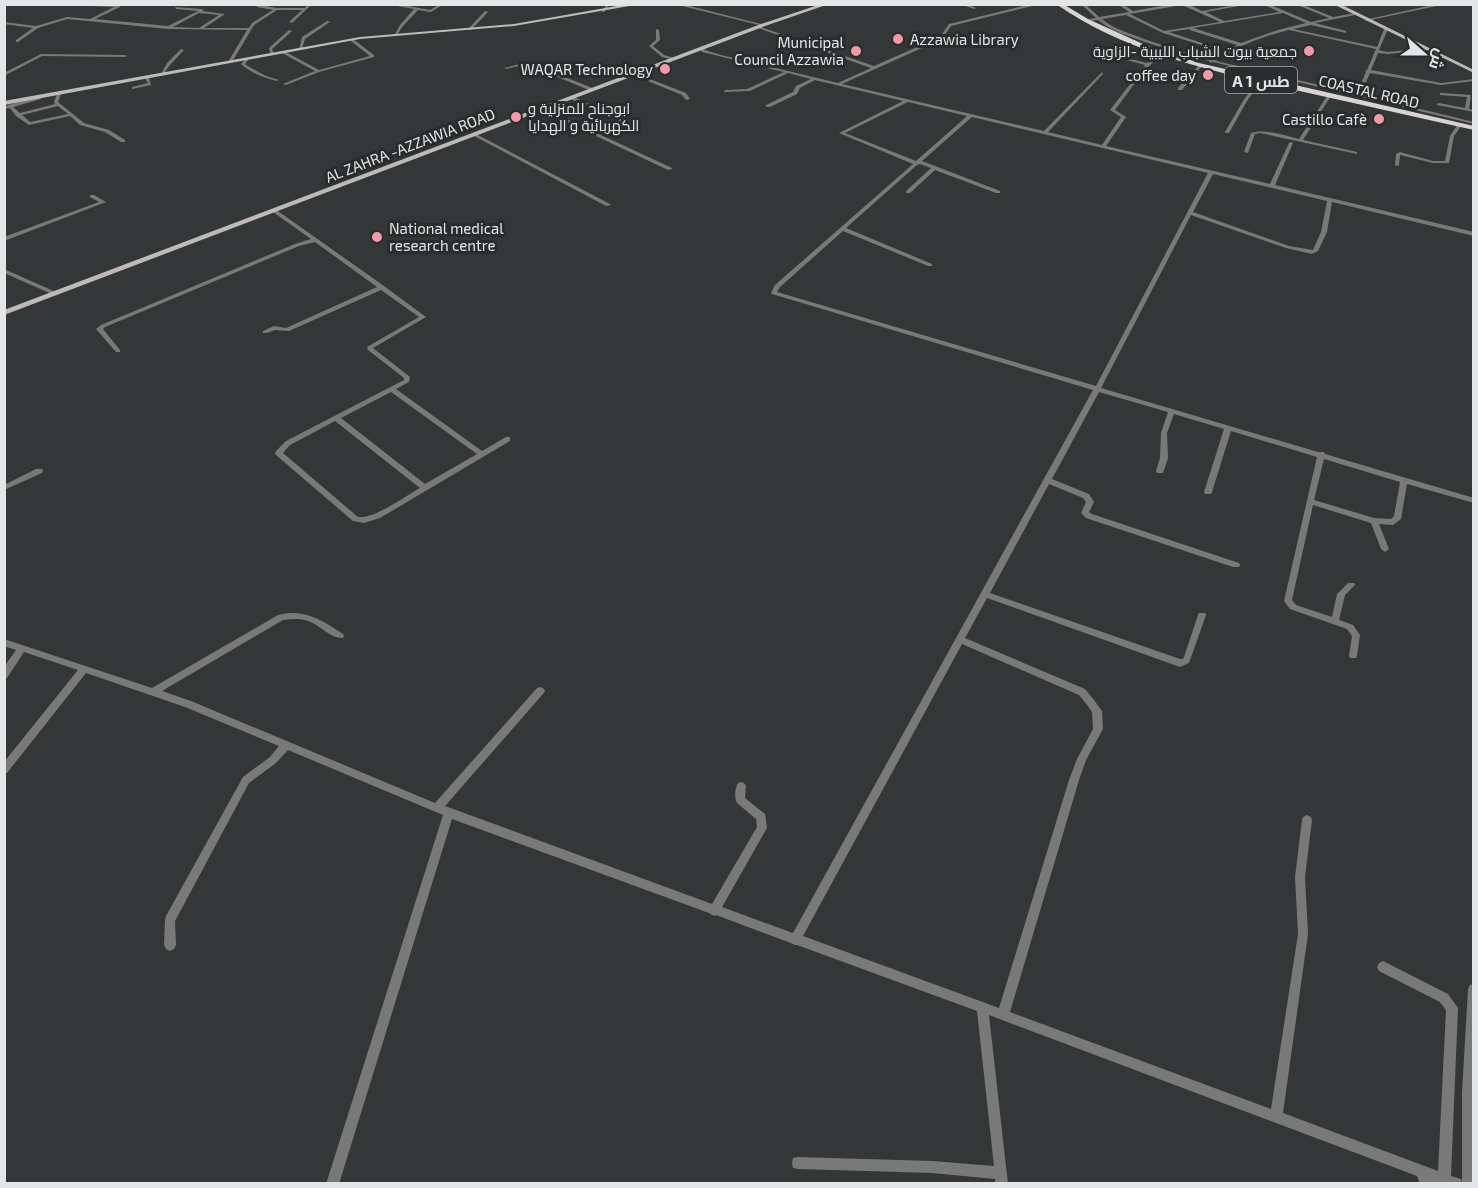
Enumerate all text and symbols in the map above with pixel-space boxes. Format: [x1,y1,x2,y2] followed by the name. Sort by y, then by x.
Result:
[1394,24,1454,84] north arrow
[910,30,1019,48] place label: Azzawia Library
[891,32,905,46] marker: Azzawia Library
[734,33,845,68] place label: Municipal Council Azzawia
[1093,42,1297,61] place label: جمعية بيوت الشباب الليبية -الزاوية
[849,44,863,58] marker: Municipal Council Azzawia
[1302,44,1316,58] marker: جمعية بيوت الشباب الليبية -الزاوية
[1425,46,1451,73] text: ش
[521,60,653,79] place label: WAQAR Technology
[658,62,672,76] marker: WAQAR Technology
[1126,66,1196,84] place label: coffee day
[1225,67,1297,93] road number: A 1 طس
[1201,68,1215,82] marker: coffee day
[1317,71,1421,111] street label: COASTAL ROAD
[528,99,639,136] place label: ابوجناح للمنزلية و الكهربائية و الهدايا
[323,104,498,186] street label: AL ZAHRA -AZZAWIA ROAD
[509,110,523,124] marker: ابوجناح للمنزلية و الكهربائية و الهدايا
[1282,110,1367,128] place label: Castillo Cafè
[1372,112,1386,126] marker: Castillo Cafè
[389,219,504,254] place label: National medical research centre
[370,230,384,244] marker: National medical research centre

